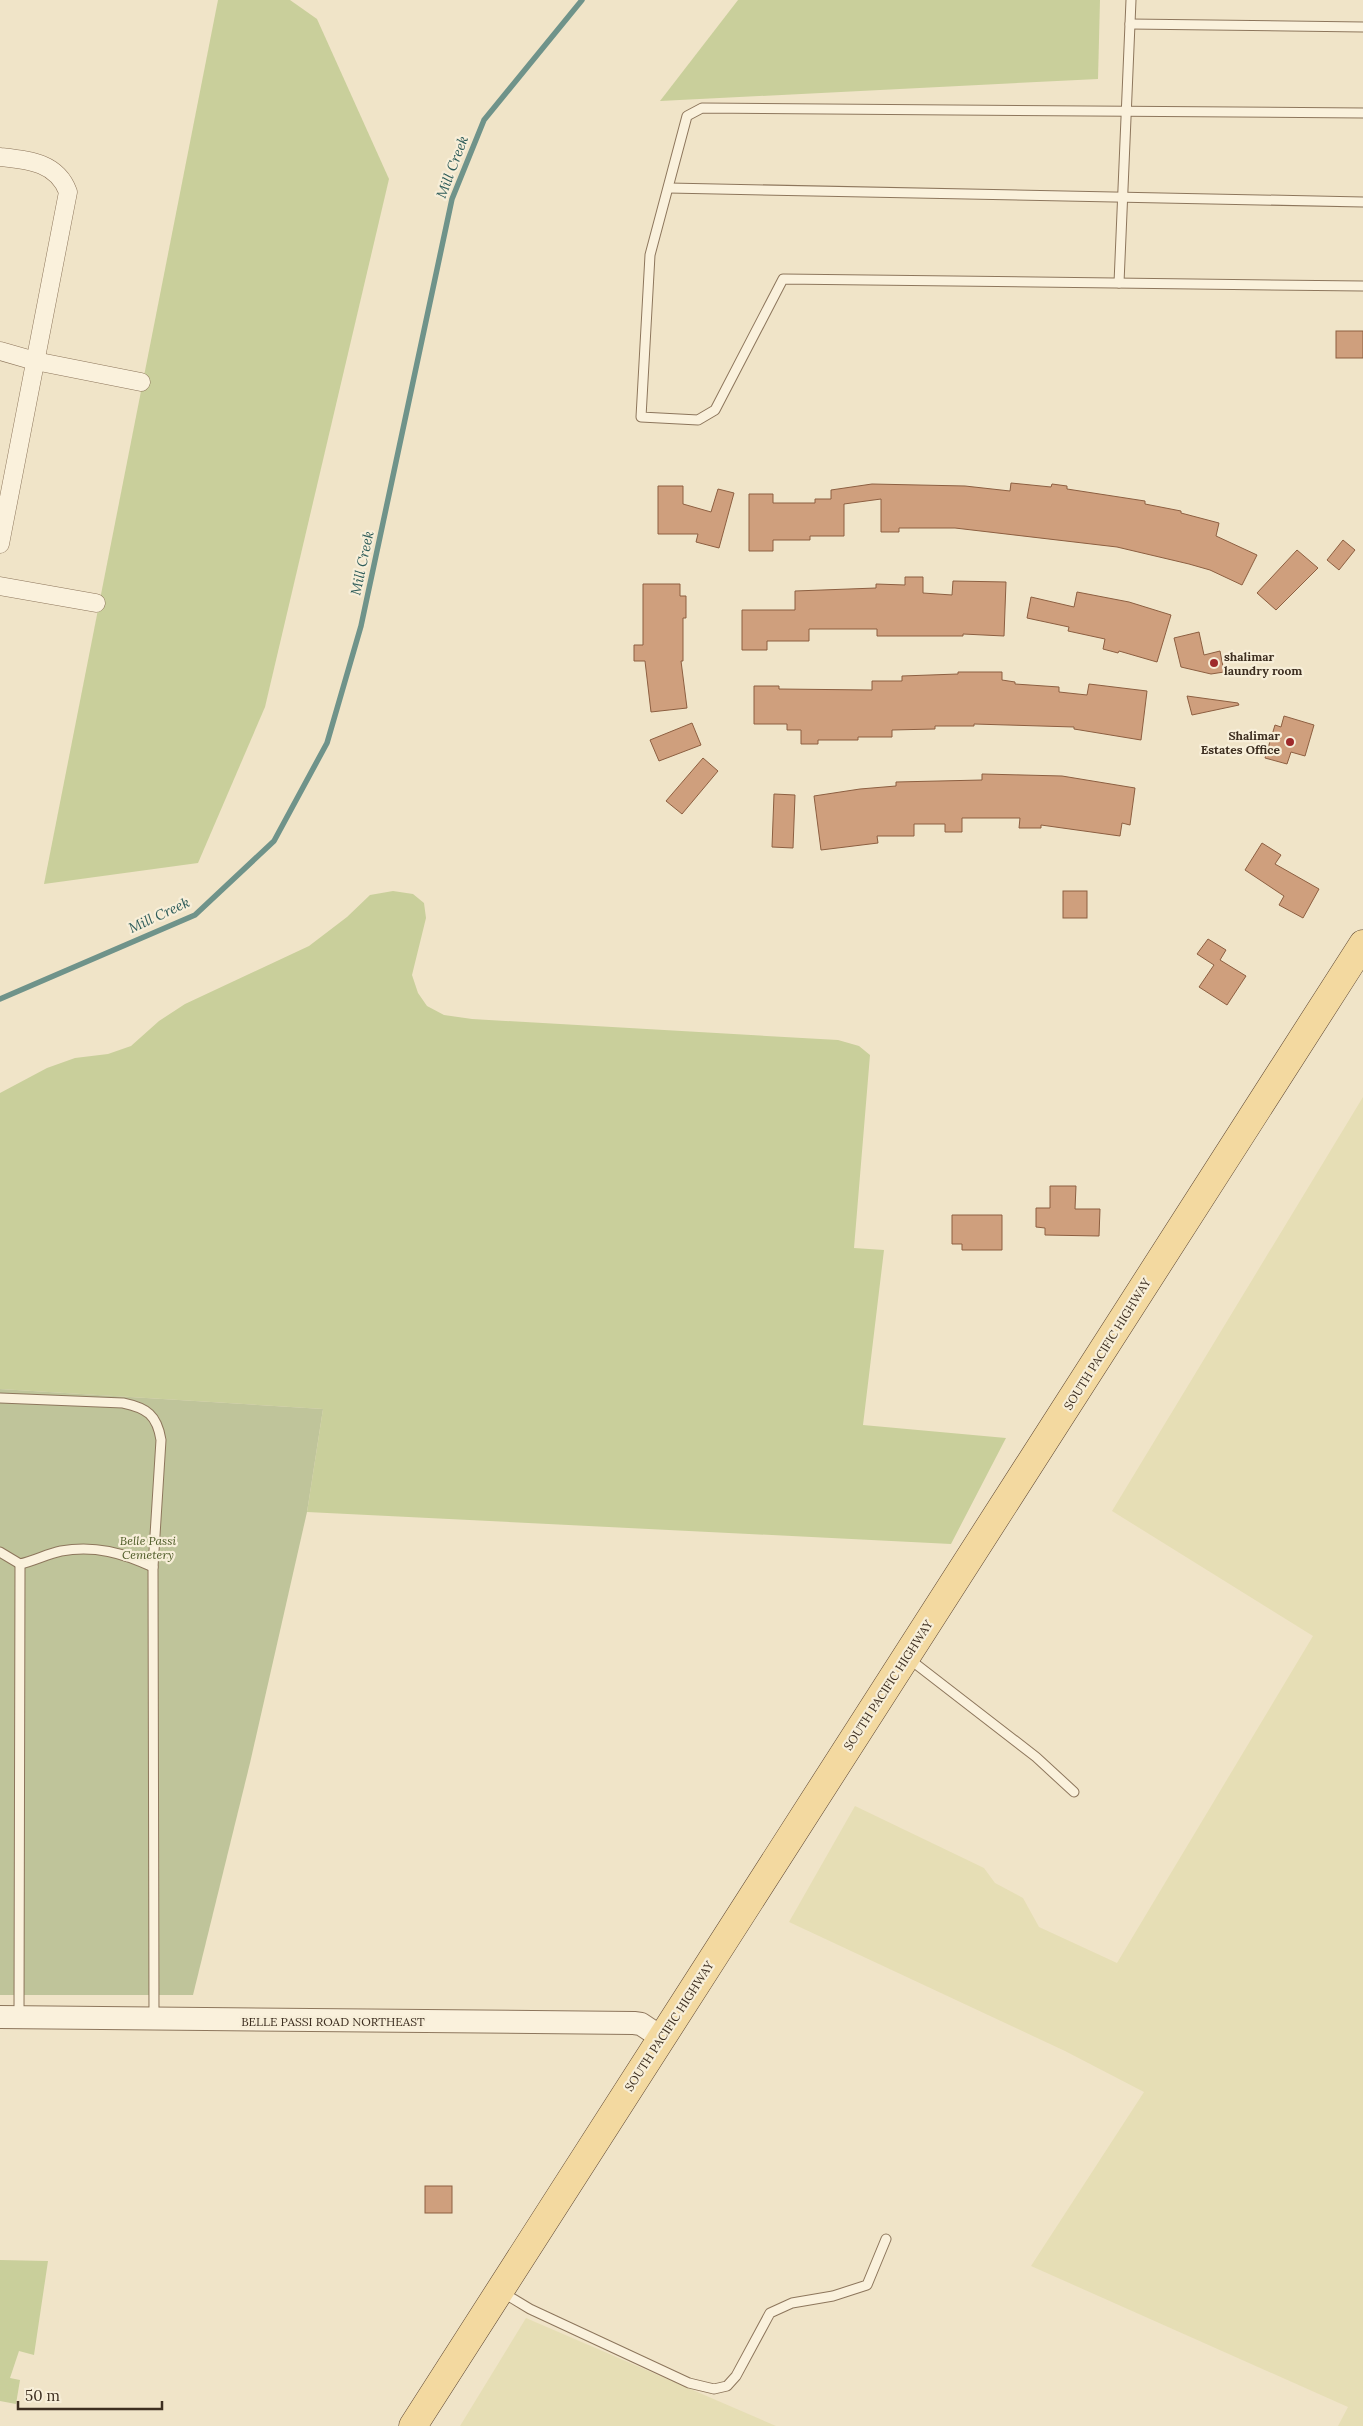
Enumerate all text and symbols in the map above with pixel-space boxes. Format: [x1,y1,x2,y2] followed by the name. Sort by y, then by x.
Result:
[432,133,472,201] water label: Mill Creek
[346,529,378,597] water label: Mill Creek
[1224,649,1302,678] place label: shalimar laundry room
[1208,657,1220,669] marker: shalimar laundry room
[1201,728,1281,757] place label: Shalimar Estates Office
[1284,736,1296,748] marker: Shalimar Estates Office
[126,893,192,937] water label: Mill Creek
[1060,1275,1154,1412] street label: SOUTH PACIFIC HIGHWAY
[120,1533,176,1562] park label: Belle Passi Cemetery
[840,1617,936,1753] street label: SOUTH PACIFIC HIGHWAY
[621,1958,717,2094] street label: SOUTH PACIFIC HIGHWAY
[241,2014,425,2029] street label: BELLE PASSI ROAD NORTHEAST
[18,2378,161,2410] scale bar
[25,2386,60,2405] text: 50 m

